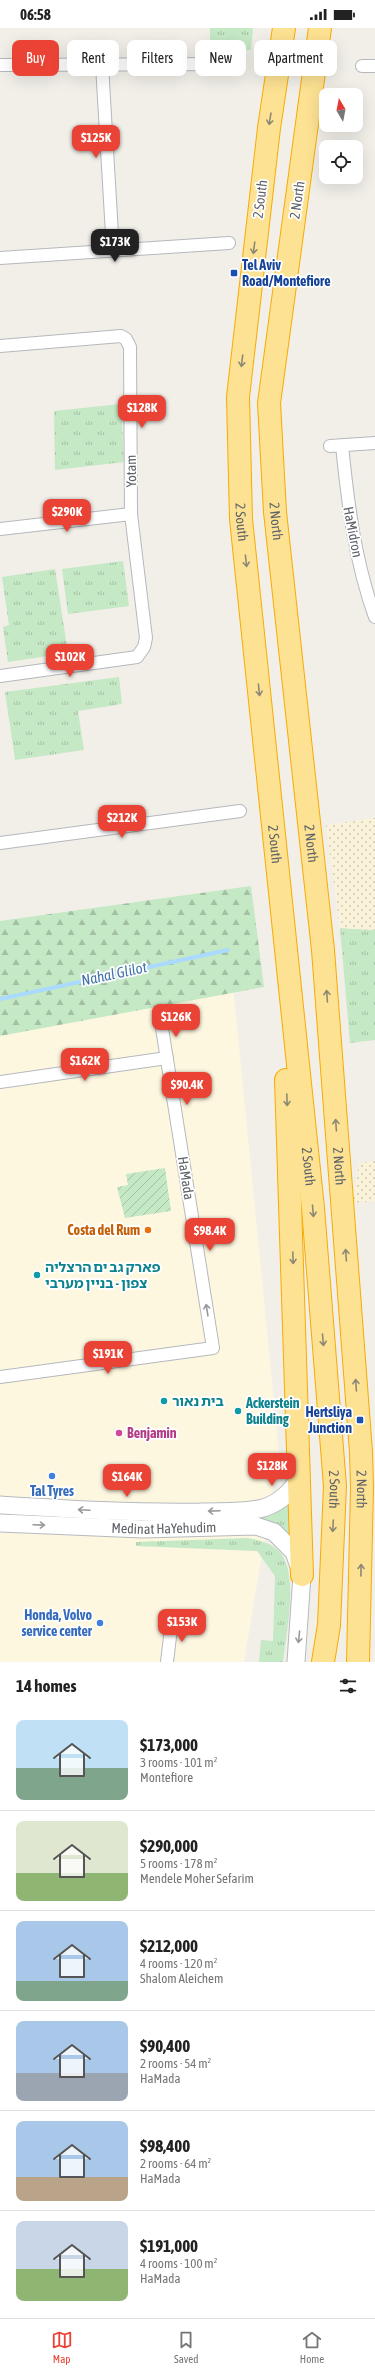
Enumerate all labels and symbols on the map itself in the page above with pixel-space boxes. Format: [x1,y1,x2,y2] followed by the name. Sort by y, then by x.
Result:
[319,88,363,132] north arrow
[266,112,274,125] one-way arrow
[68,125,124,159] pin: $125K
[250,179,270,219] street label: 2 South
[286,180,308,220] street label: 2 North
[87,229,143,263] pin: $173K
[250,241,258,254] one-way arrow
[242,257,331,289] place label: Tel Aviv Road/Montefiore
[229,268,239,278] marker: Tel Aviv Road/Montefiore
[238,354,246,367] one-way arrow
[114,395,170,429] pin: $128K
[123,455,139,487] street label: Yotam
[39,499,95,533] pin: $290K
[266,502,286,541] street label: 2 North
[233,503,251,542] street label: 2 South
[340,505,366,559] street label: HaMidron
[242,554,249,567] one-way arrow
[42,644,98,678] pin: $102K
[256,683,263,696] one-way arrow
[94,805,150,839] pin: $212K
[265,824,285,864] street label: 2 South
[301,824,321,863] street label: 2 North
[80,958,149,989] water label: Nahal Glilot
[323,990,330,1003] one-way arrow
[148,1004,204,1038] pin: $126K
[57,1048,113,1082] pin: $162K
[154,1072,220,1106] pin: $90.4K
[283,1093,291,1106] one-way arrow
[333,1119,340,1132] one-way arrow
[330,1146,349,1186] street label: 2 North
[299,1147,319,1187] street label: 2 South
[175,1155,197,1201] street label: HaMada
[309,1204,317,1217] one-way arrow
[177,1218,243,1252] pin: $98.4K
[67,1222,140,1238] place label: Costa del Rum
[143,1225,153,1235] marker: Costa del Rum
[343,1249,350,1262] one-way arrow
[289,1251,296,1264] one-way arrow
[45,1259,161,1291] place label: פארק גב ים הרצליה צפון - בניין מערבי
[32,1270,42,1280] marker: פארק גב ים הרצליה צפון - בניין מערבי
[202,1304,210,1317] one-way arrow
[320,1333,327,1346] one-way arrow
[80,1341,136,1375] pin: $191K
[352,1379,359,1392] one-way arrow
[172,1393,224,1409] place label: בית נאור
[245,1395,300,1427] place label: Ackerstein Building
[159,1396,169,1406] marker: בית נאור
[305,1404,352,1436] place label: Hertsliya Junction
[233,1406,243,1416] marker: Ackerstein Building
[355,1415,365,1425] marker: Hertsliya Junction
[127,1425,177,1441] place label: Benjamin
[114,1428,124,1438] marker: Benjamin
[244,1453,300,1487] pin: $128K
[99,1464,155,1498] pin: $164K
[326,1470,343,1509] street label: 2 South
[354,1470,370,1509] street label: 2 North
[47,1471,57,1481] marker: Tal Tyres
[30,1483,74,1499] place label: Tal Tyres
[78,1507,91,1514] one-way arrow
[208,1507,221,1515] one-way arrow
[111,1519,216,1537] street label: Medinat HaYehudim
[330,1519,337,1532] one-way arrow
[32,1521,45,1528] one-way arrow
[357,1564,365,1577] one-way arrow
[21,1607,93,1639] place label: Honda, Volvo service center
[154,1609,210,1643] pin: $153K
[95,1618,105,1628] marker: Honda, Volvo service center
[295,1630,302,1643] one-way arrow

